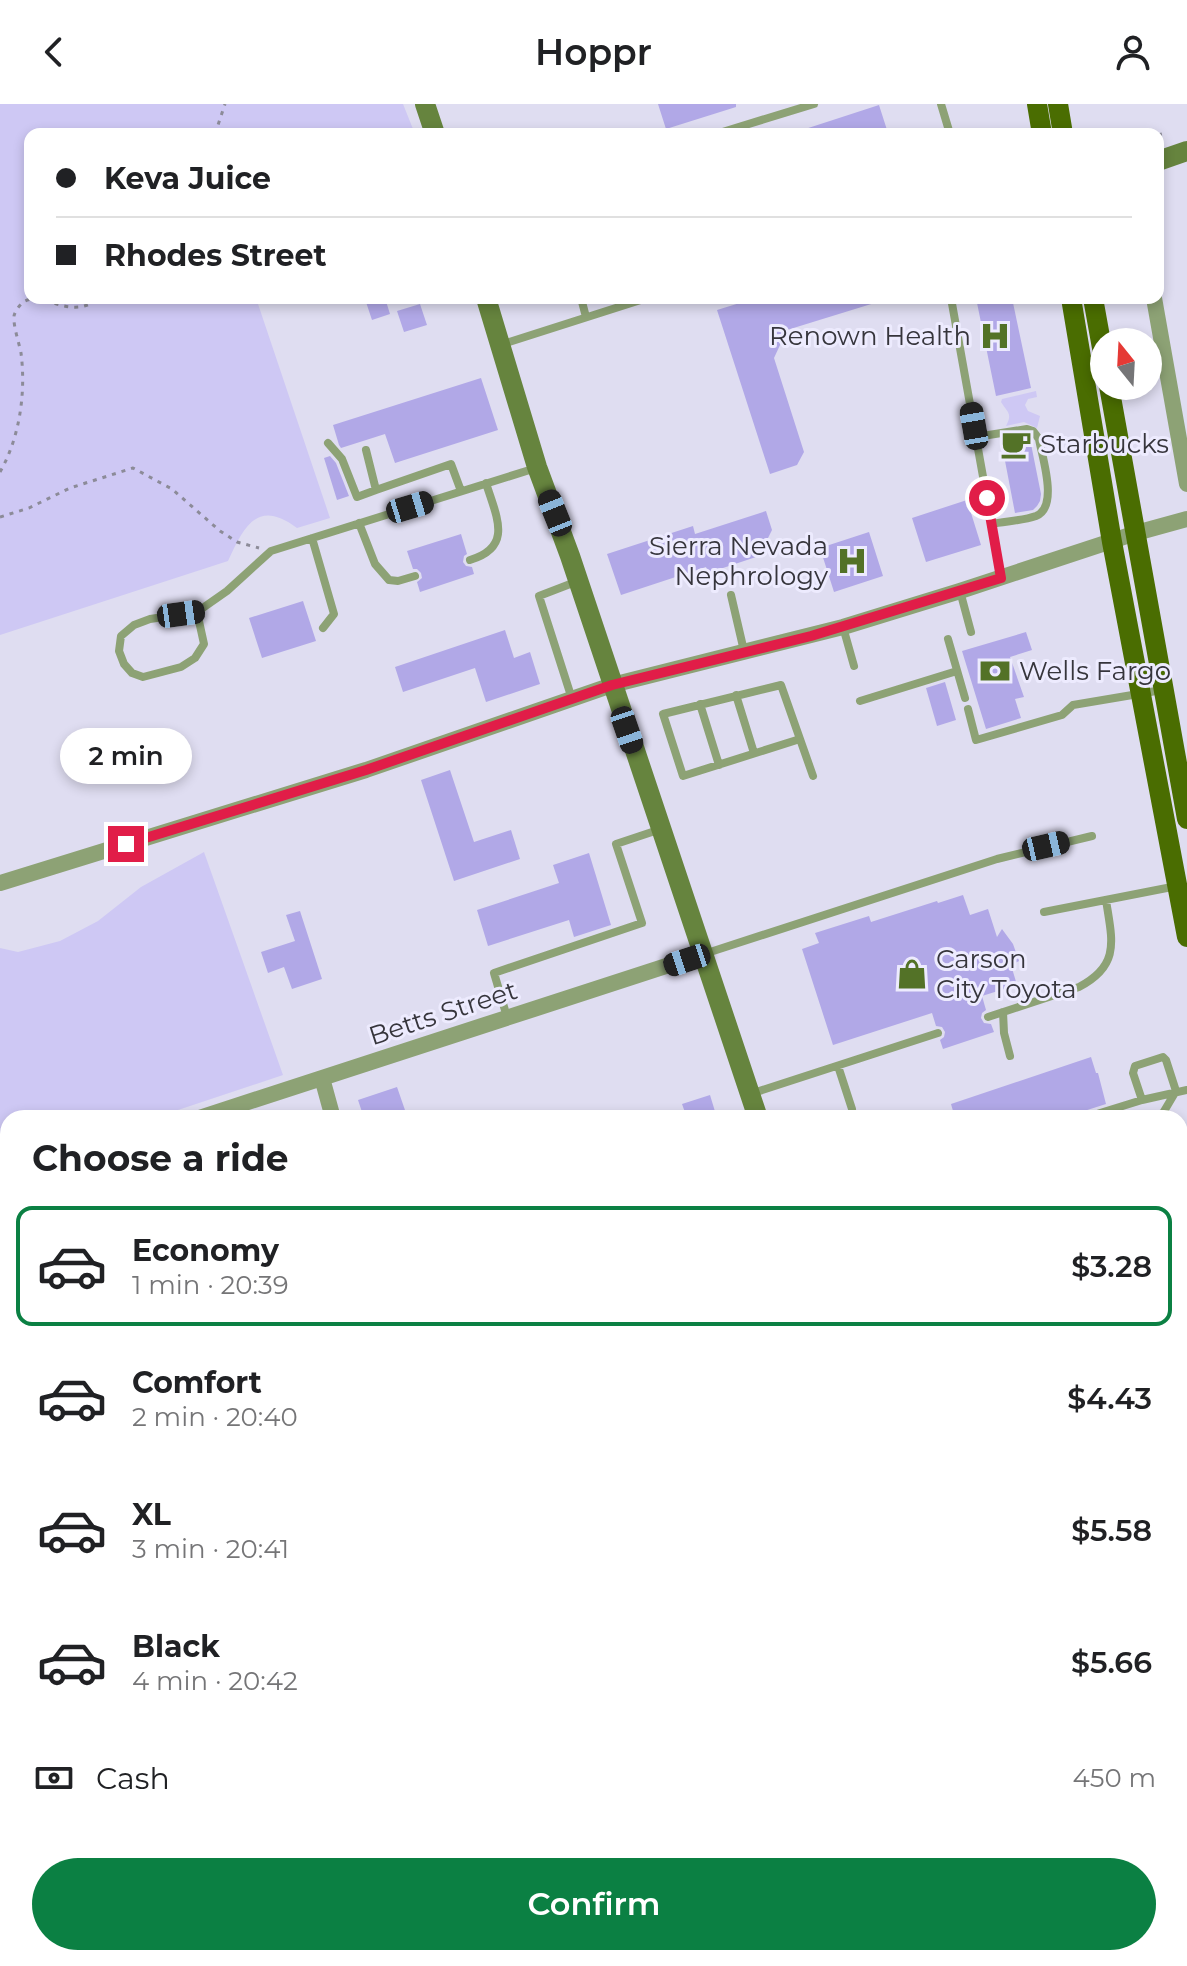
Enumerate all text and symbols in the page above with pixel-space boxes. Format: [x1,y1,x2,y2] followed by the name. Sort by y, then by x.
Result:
[32,30,76,74] icon: back
[535,30,652,74] text: Hoppr
[1111,30,1155,74] icon: person
[104,160,271,197] text: Keva Juice
[104,237,326,274] text: Rhodes Street
[978,319,1012,353] hospital icon: Renown Health
[769,320,971,352] place label: Renown Health
[1090,328,1162,400] north arrow
[1090,328,1162,400] map controls
[958,400,990,452] car
[999,427,1033,461] cafe icon: Starbucks
[1040,428,1169,460] place label: Starbucks
[969,480,1005,516] route start
[535,486,575,540] car
[384,489,436,525] car
[649,530,829,592] place label: Sierra Nevada Nephrology
[835,544,869,578] hospital icon: Sierra Nevada Nephrology
[156,599,206,629] car
[978,654,1012,688] bank icon: Wells Fargo
[1019,655,1171,687] place label: Wells Fargo
[608,703,646,757] car
[60,728,192,784] callout: 2 min
[88,740,164,772] text: 2 min
[108,826,144,862] route end
[1020,829,1072,863] car
[660,941,714,979] car
[936,943,1077,1005] place label: Carson City Toyota
[895,957,929,991] shop icon: Carson City Toyota
[365,974,521,1052] street label: Betts Street
[32,1136,289,1180] text: Choose a ride
[36,1230,108,1302] icon: car
[132,1232,279,1269] text: Economy
[1071,1248,1152,1285] text: $3.28
[132,1269,288,1301] text: 1 min · 20:39
[36,1362,108,1434] icon: car
[132,1364,262,1401] text: Comfort
[1067,1380,1152,1417] text: $4.43
[132,1401,298,1433] text: 2 min · 20:40
[36,1494,108,1566] icon: car
[132,1496,171,1533] text: XL
[1071,1512,1152,1549] text: $5.58
[132,1533,289,1565] text: 3 min · 20:41
[36,1626,108,1698] icon: car
[132,1628,220,1665] text: Black
[1071,1644,1152,1681] text: $5.66
[132,1665,298,1697] text: 4 min · 20:42
[32,1756,76,1800] icon: cash
[96,1760,170,1797] text: Cash
[1073,1762,1156,1794] text: 450 m
[32,1858,1156,1950] button: Confirm

